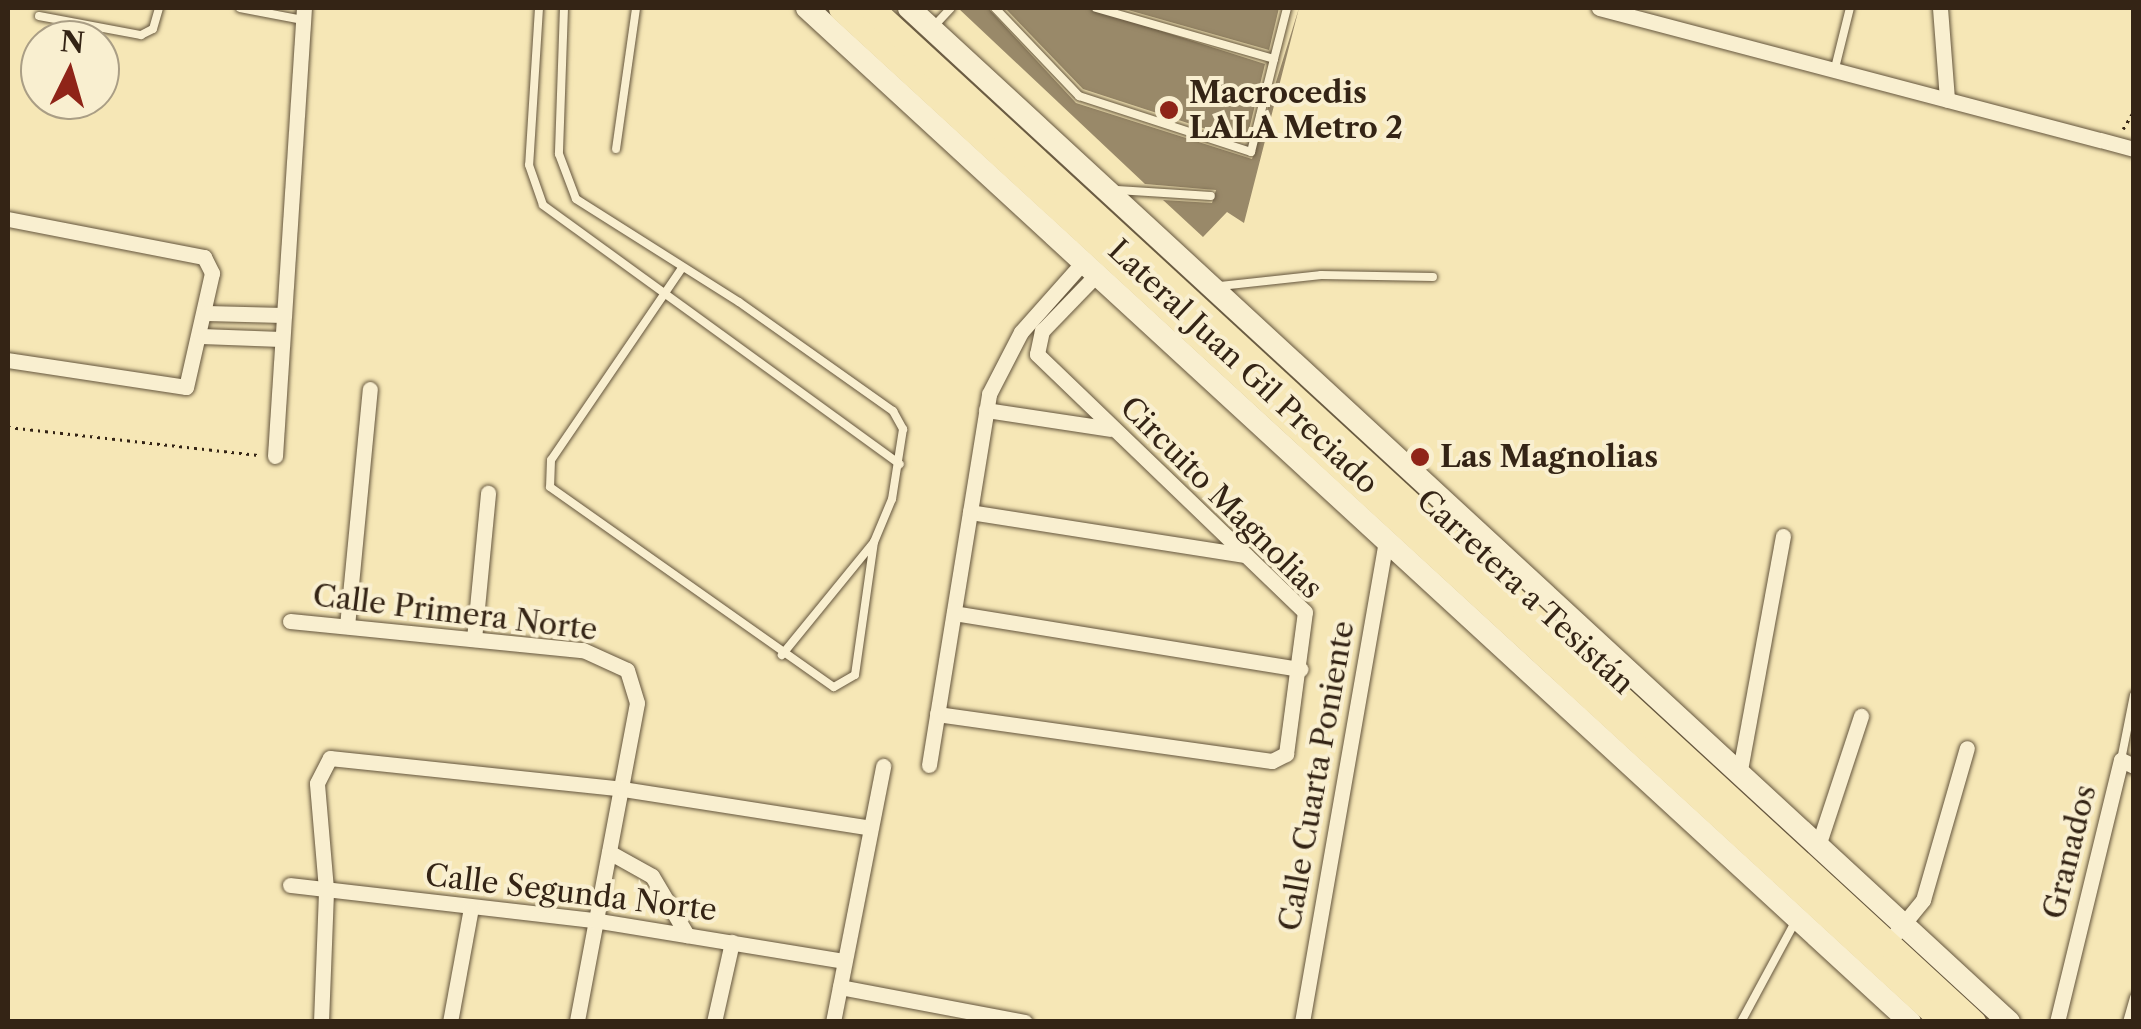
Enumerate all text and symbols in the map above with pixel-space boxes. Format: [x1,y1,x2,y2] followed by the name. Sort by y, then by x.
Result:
[20,20,120,120] north arrow
[59,24,86,60] text: N
[1189,75,1404,146] place label: Macrocedis LALA Metro 2
[1158,99,1180,121] marker: Macrocedis LALA Metro 2
[1101,232,1385,502] street label: Lateral Juan Gil Preciado
[1113,390,1329,606] street label: Circuito Magnolias
[1440,439,1658,475] place label: Las Magnolias
[1409,446,1431,468] marker: Las Magnolias
[1409,482,1641,702] street label: Carretera a Tesistán
[311,578,599,648] street label: Calle Primera Norte
[1272,618,1362,934] street label: Calle Cuarta Poniente
[2036,781,2104,923] street label: Granados
[423,857,719,929] street label: Calle Segunda Norte

